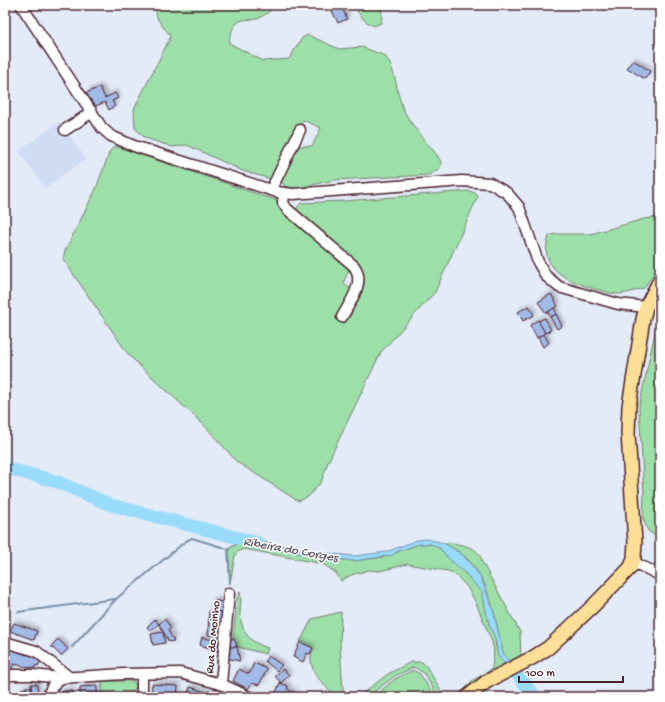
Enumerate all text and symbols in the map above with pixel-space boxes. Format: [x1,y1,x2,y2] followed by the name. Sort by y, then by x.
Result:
[242,535,340,566] water label: Ribeira do Corges
[204,600,224,674] street label: Rua do Moinho
[519,658,623,684] scale bar
[524,667,555,681] text: 100 m

